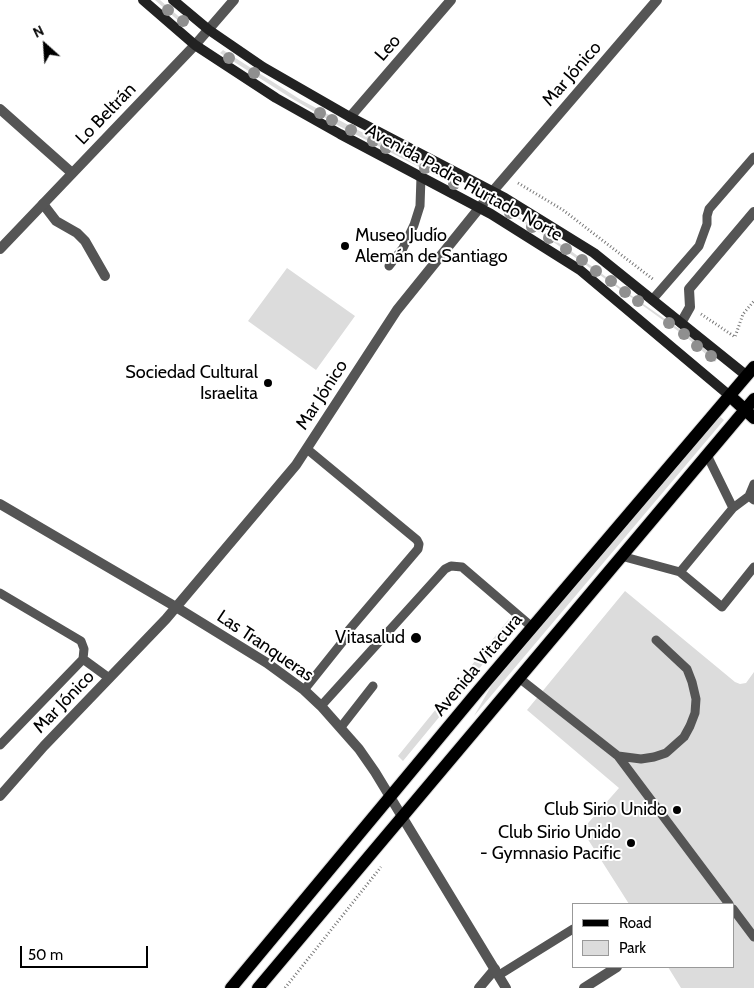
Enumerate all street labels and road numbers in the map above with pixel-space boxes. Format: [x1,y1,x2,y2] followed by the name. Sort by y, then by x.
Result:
[371,30,405,66] street label: Leo
[538,37,606,111] street label: Mar Jónico
[71,79,141,149] street label: Lo Beltrán
[362,120,566,246] street label: Avenida Padre Hurtado Norte
[291,356,353,434] street label: Mar Jónico
[213,606,317,686] street label: Las Tranqueras
[429,609,527,721] street label: Avenida Vitacura
[29,666,99,738] street label: Mar Jónico

